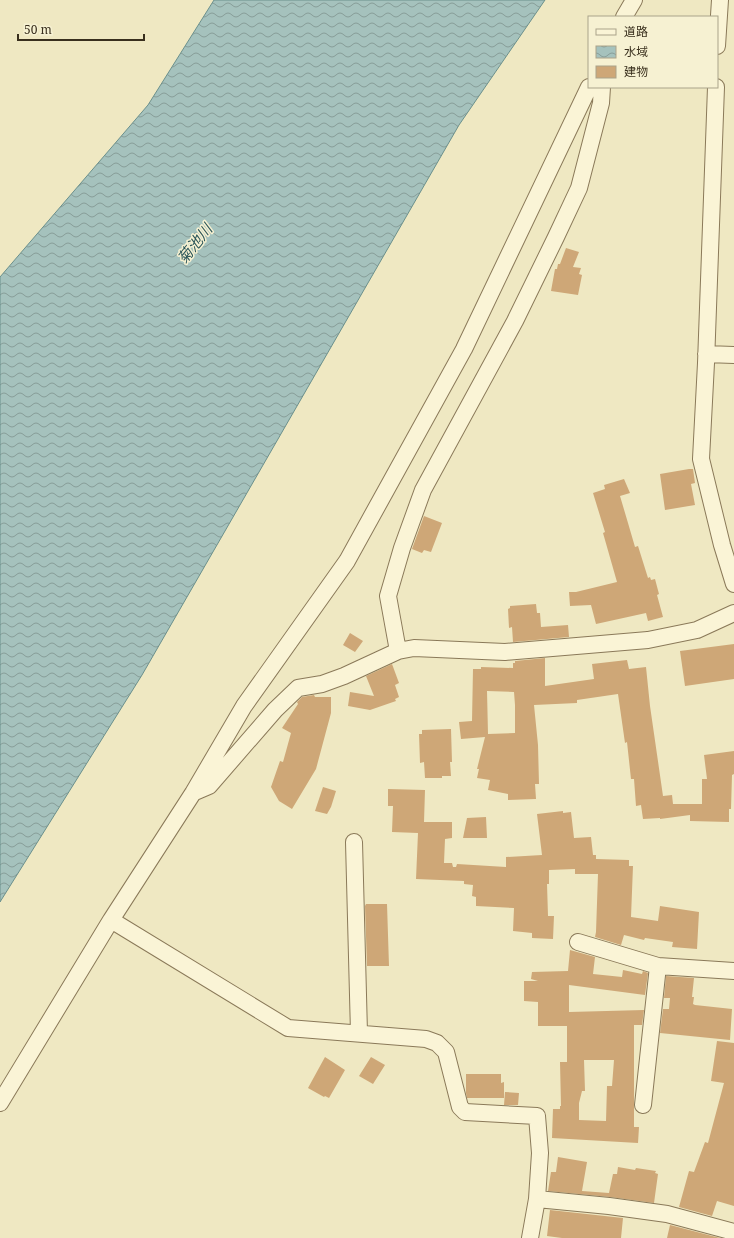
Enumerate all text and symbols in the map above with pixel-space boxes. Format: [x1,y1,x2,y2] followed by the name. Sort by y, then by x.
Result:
[18,16,144,42] scale bar
[588,16,718,88] legend
[24,21,52,38] text: 50 m
[624,23,648,40] text: 道路
[624,43,648,60] text: 水域
[624,63,648,80] text: 建物
[172,218,217,267] water label: 菊池川

